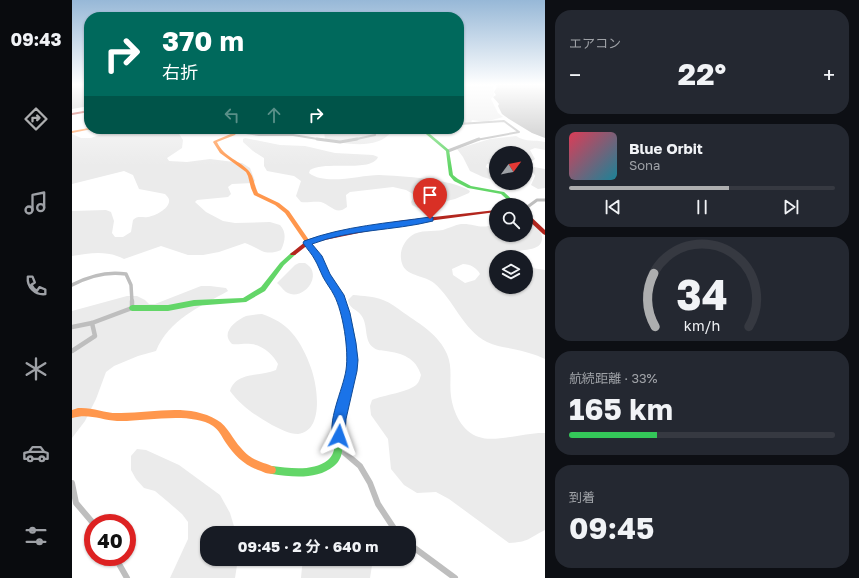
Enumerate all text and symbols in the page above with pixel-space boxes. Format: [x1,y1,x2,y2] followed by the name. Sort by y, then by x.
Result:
[162,24,244,57] text: 370 m
[10,28,62,50] text: 09:43
[96,28,148,80] icon: right
[569,35,621,51] text: エアコン
[678,56,726,92] text: 22°
[162,61,198,83] text: 右折
[569,61,581,88] text: −
[823,61,835,88] text: +
[221,104,243,126] icon: left
[263,104,285,126] icon: ahead
[305,104,327,126] icon: right
[22,105,50,133] icon: directions
[629,139,703,157] text: Blue Orbit
[489,146,533,190] north arrow
[489,146,533,294] map controls
[629,157,660,173] text: Sona
[413,178,447,219] pin
[419,184,441,206] icon: arrive
[22,189,50,217] icon: music
[602,196,624,218] icon: previous
[691,196,713,218] icon: pause
[780,196,802,218] icon: next
[489,198,533,242] button: search
[489,250,533,294] button: layers
[676,269,728,319] text: 34
[22,272,50,300] icon: phone
[684,317,720,334] text: km/h
[22,355,50,383] icon: climate
[569,370,658,386] text: 航続距離 · 33%
[569,391,673,427] text: 165 km
[318,415,360,457] position arrow
[22,439,50,467] icon: car
[569,489,595,505] text: 到着
[569,510,654,546] text: 09:45
[84,514,136,566] speed limit sign: 40
[22,522,50,550] icon: filters
[238,537,378,555] text: 09:45 · 2 分 · 640 m

